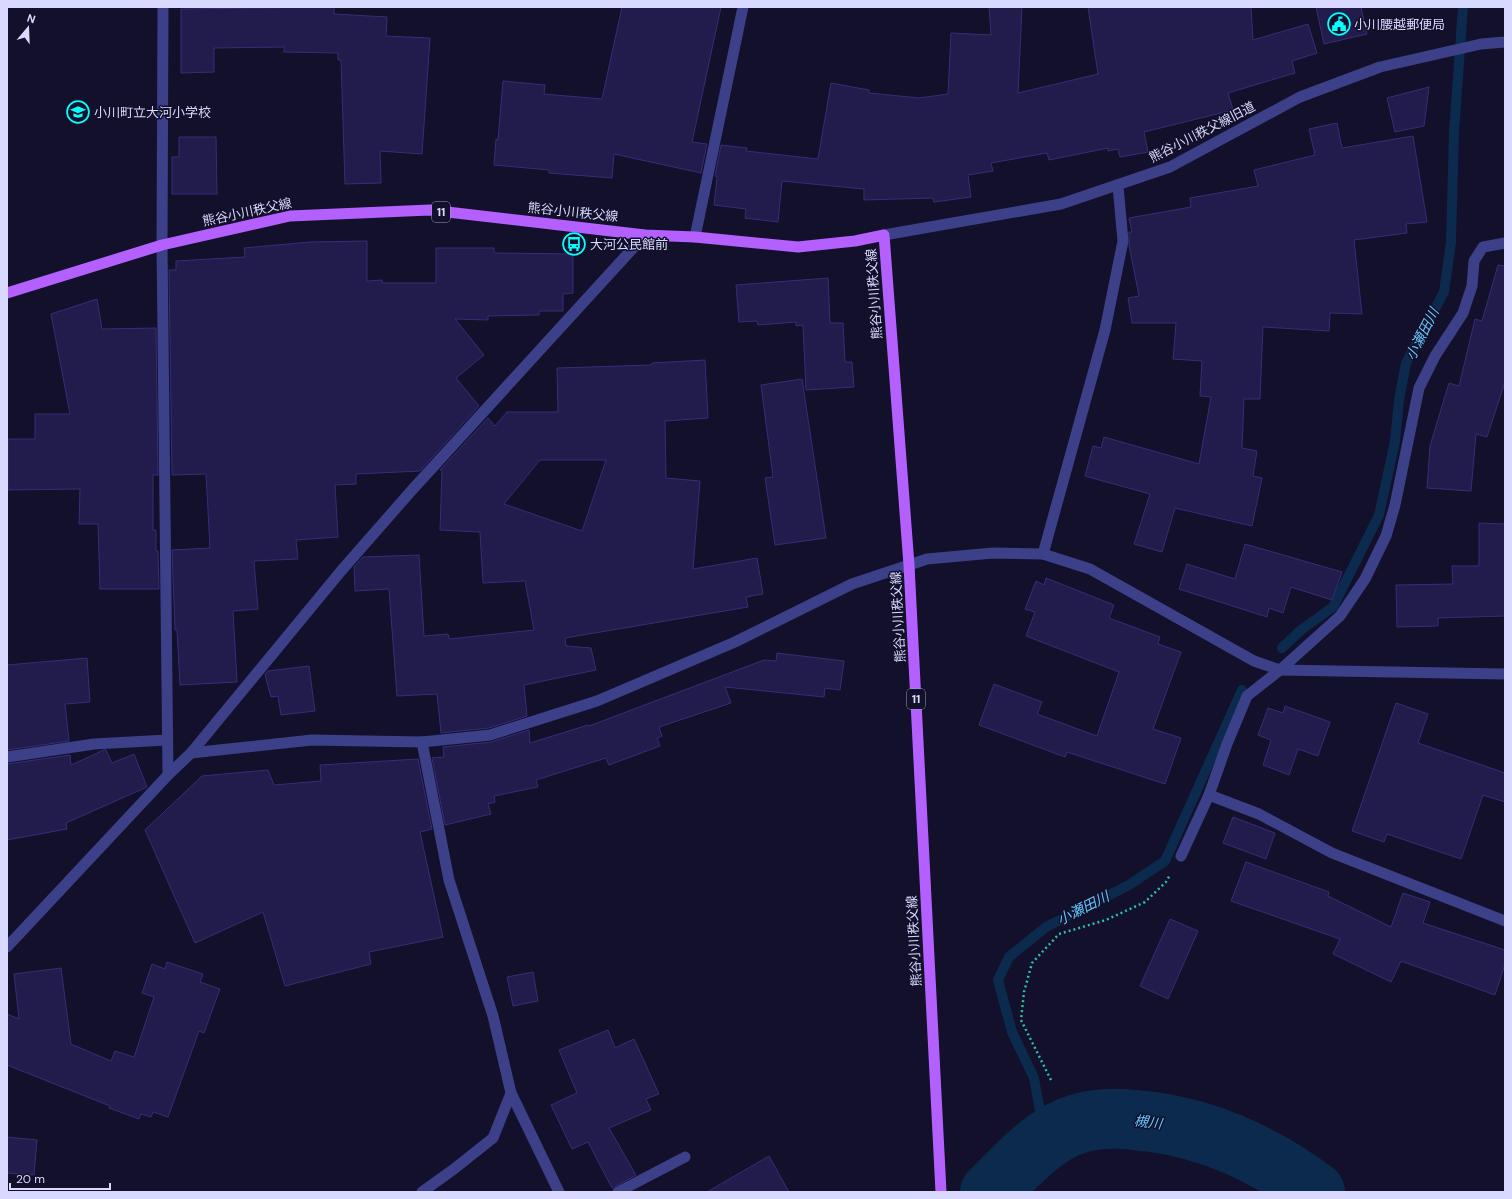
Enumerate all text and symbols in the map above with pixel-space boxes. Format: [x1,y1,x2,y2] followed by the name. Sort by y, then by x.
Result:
[8,8,48,48] north arrow
[25,11,37,26] text: N
[1326,11,1352,37] public building icon: 小川腰越郵便局
[1354,16,1445,33] place label: 小川腰越郵便局
[1146,98,1258,166] street label: 熊谷小川秩父線旧道
[65,99,91,125] school or university icon: 小川町立大河小学校
[94,104,211,121] place label: 小川町立大河小学校
[201,194,293,230] street label: 熊谷小川秩父線
[527,199,619,225] street label: 熊谷小川秩父線
[432,202,450,222] road number: 11
[561,231,587,257] bus stop icon: 大河公民館前
[590,236,668,253] place label: 大河公民館前
[862,248,886,340] street label: 熊谷小川秩父線
[1401,303,1444,363] water label: 小瀬田川
[887,571,909,663] street label: 熊谷小川秩父線
[907,689,925,709] road number: 11
[1054,886,1114,929] water label: 小瀬田川
[903,895,925,987] street label: 熊谷小川秩父線
[1133,1111,1165,1133] water label: 槻川
[10,1165,110,1191] scale bar
[16,1171,45,1187] text: 20 m

